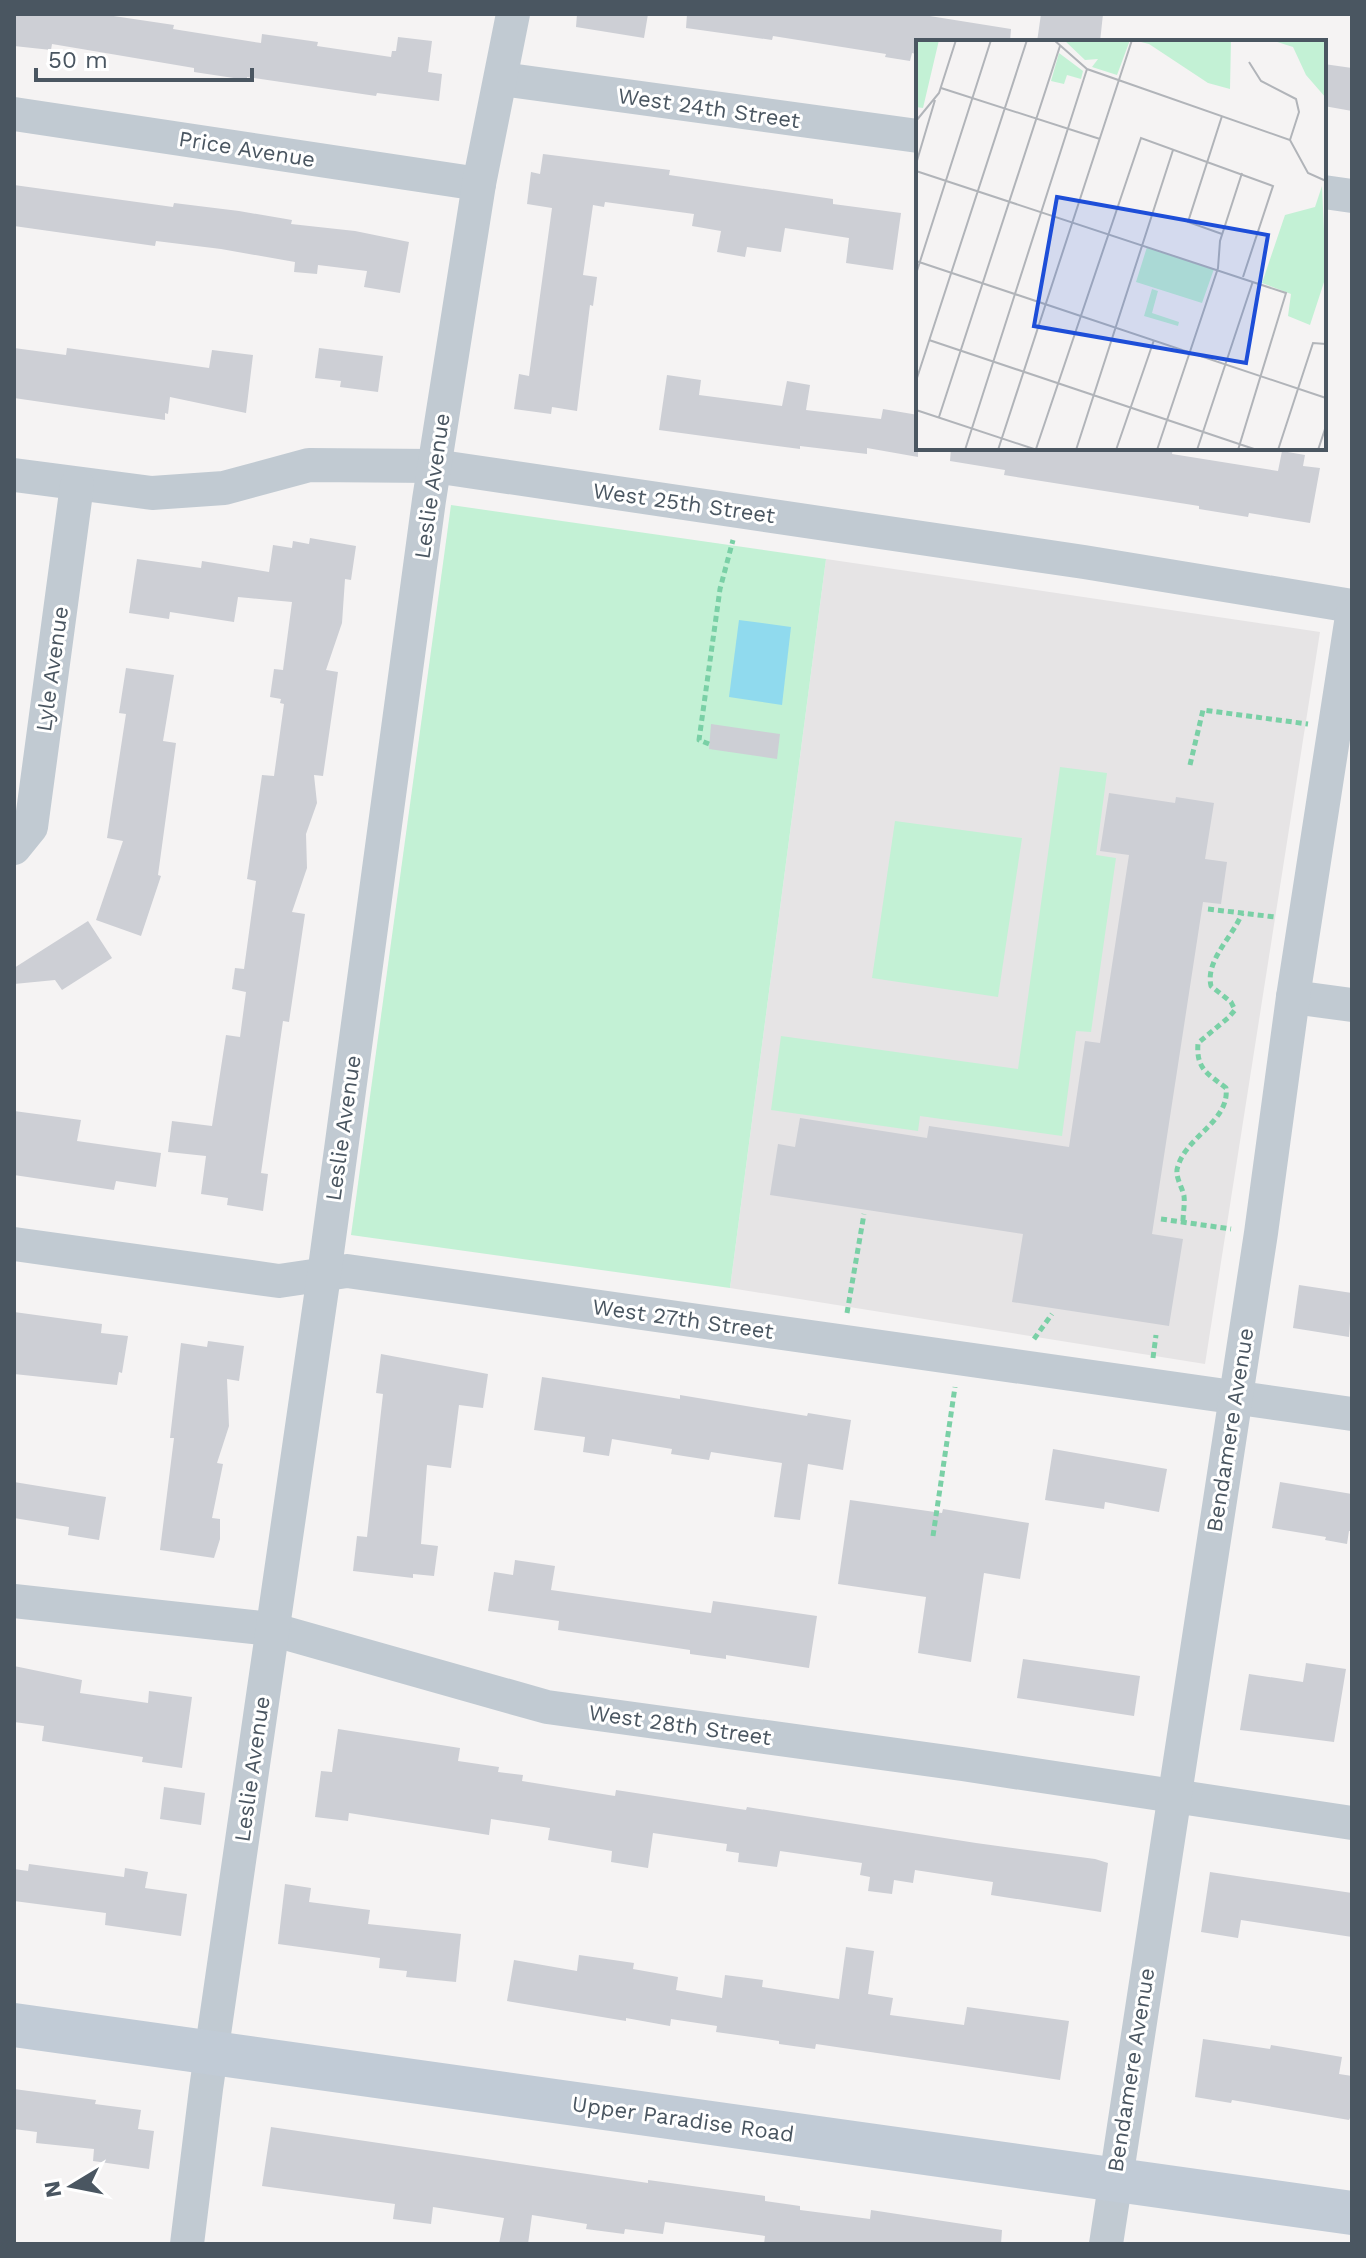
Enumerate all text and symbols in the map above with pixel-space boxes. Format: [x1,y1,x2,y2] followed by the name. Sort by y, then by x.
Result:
[36,32,252,82] scale bar
[916,40,1326,450] inset map
[48,46,108,74] text: 50 m
[616,83,802,133] street label: West 24th Street
[177,126,317,172] street label: Price Avenue
[409,412,455,560] street label: Leslie Avenue
[591,478,777,528] street label: West 25th Street
[31,605,73,733] street label: Lyle Avenue
[320,1054,366,1202] street label: Leslie Avenue
[591,1294,775,1344] street label: West 27th Street
[1202,1326,1258,1534] street label: Bendamere Avenue
[229,1695,275,1843] street label: Leslie Avenue
[587,1700,773,1750] street label: West 28th Street
[1103,1966,1159,2174] street label: Bendamere Avenue
[570,2091,796,2147] street label: Upper Paradise Road
[32,2146,112,2226] north arrow
[39,2179,67,2200] text: N

